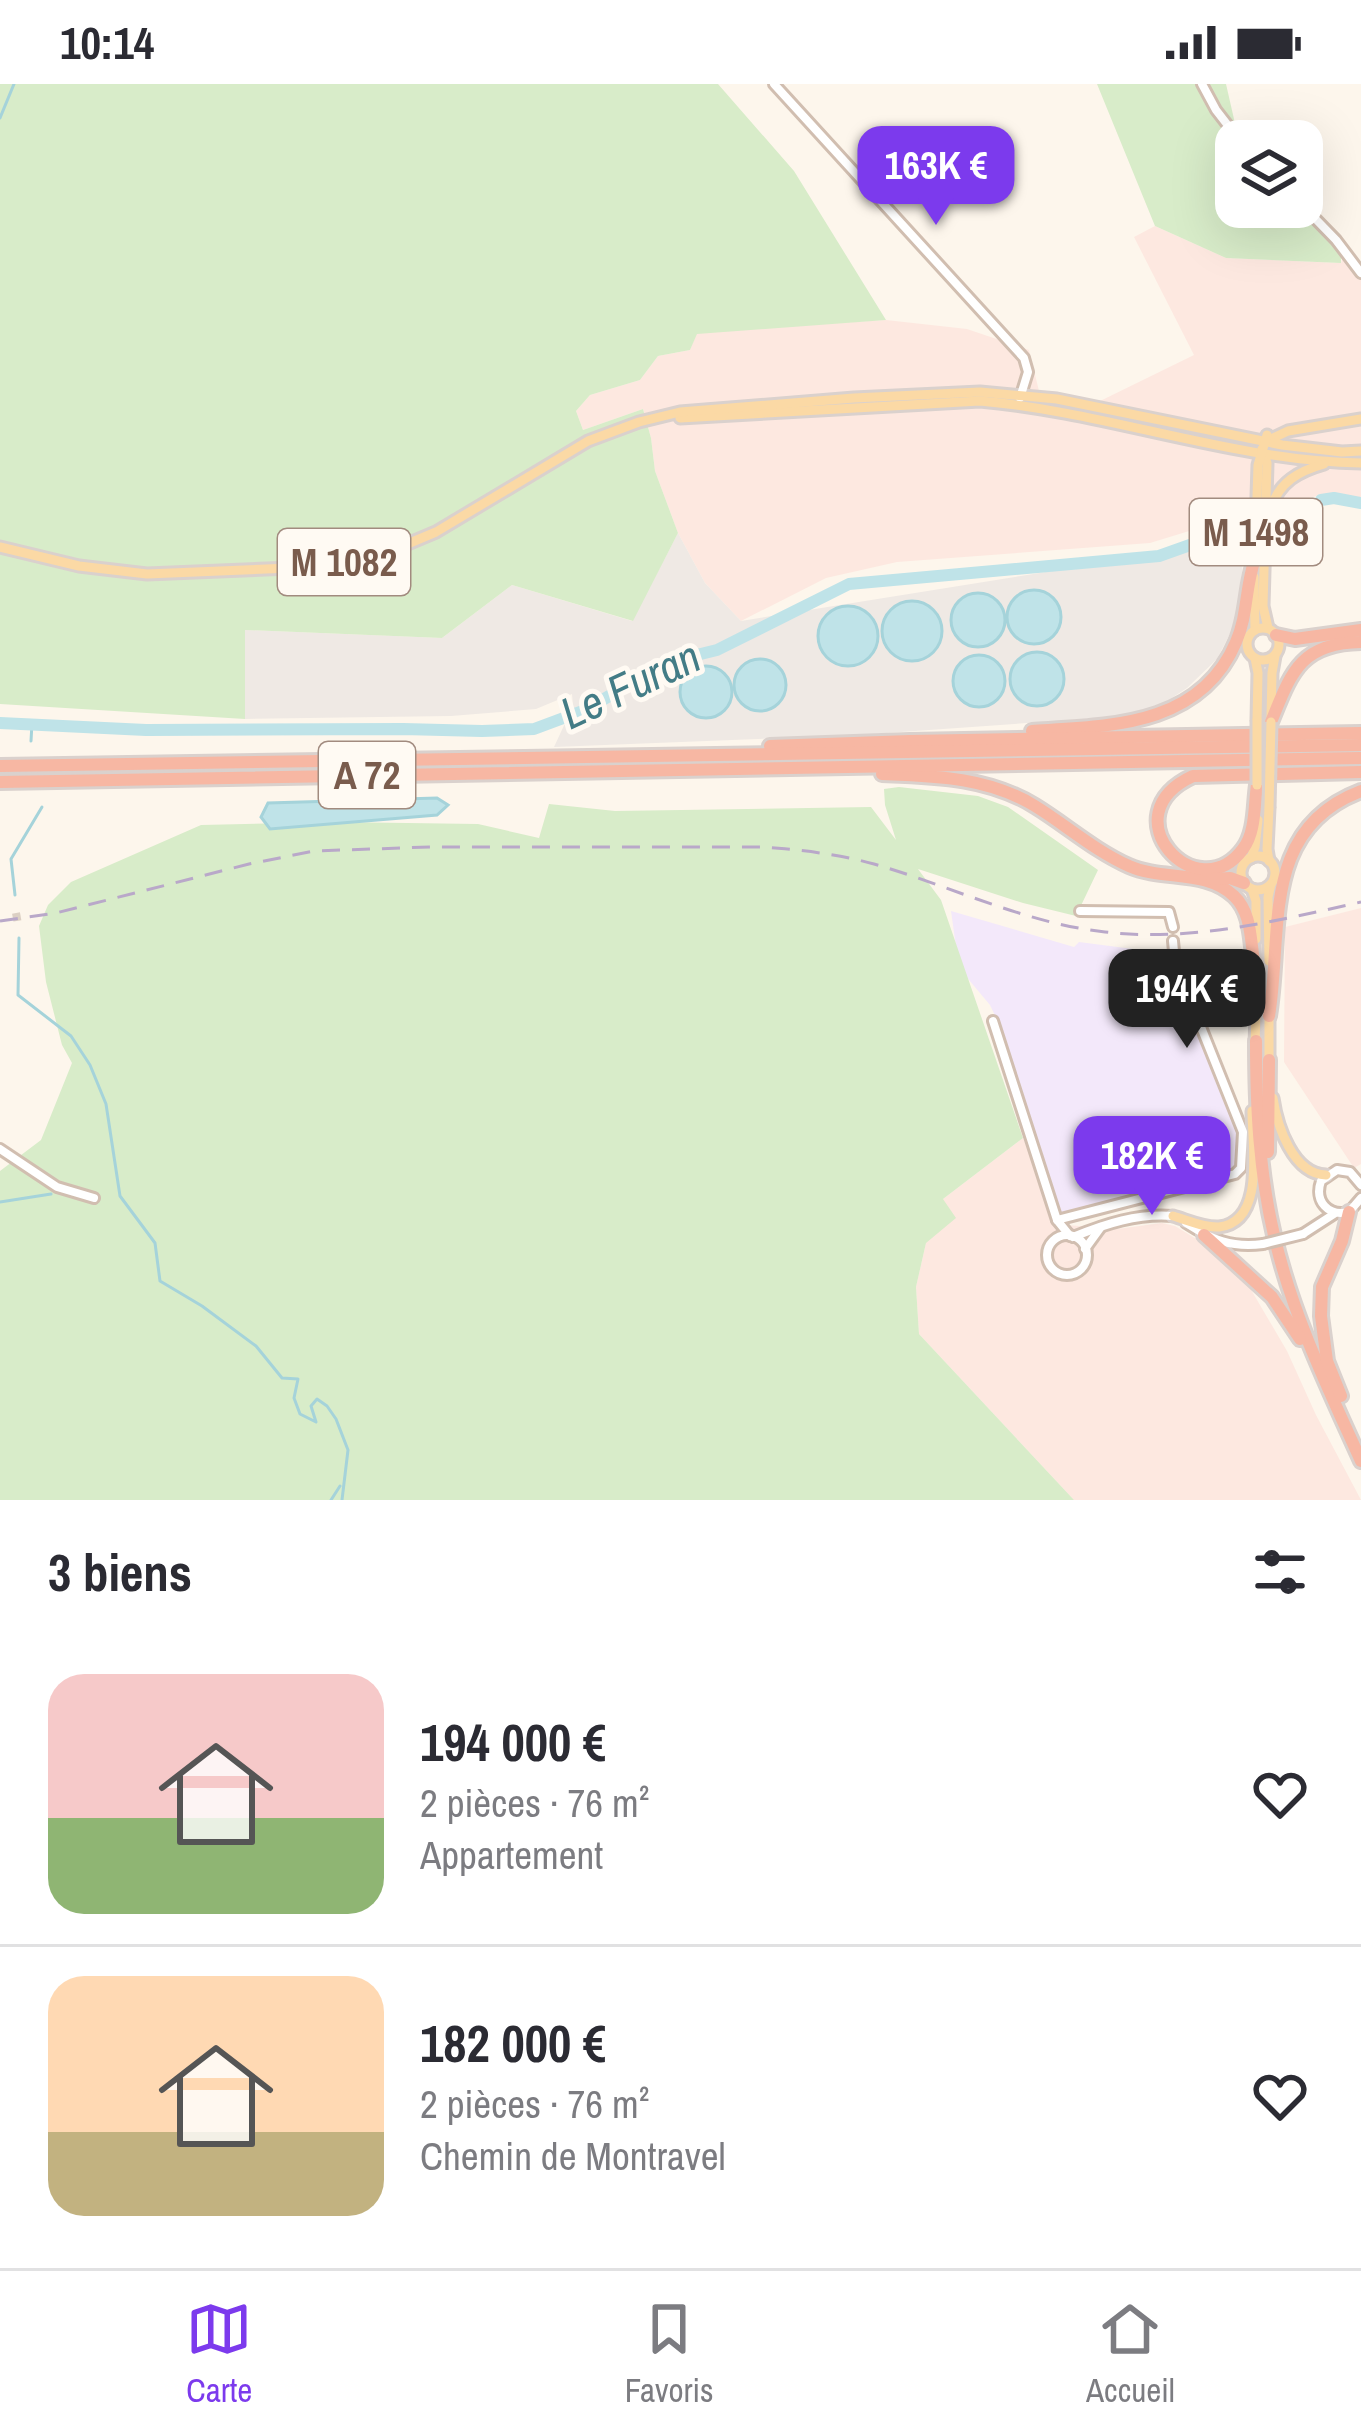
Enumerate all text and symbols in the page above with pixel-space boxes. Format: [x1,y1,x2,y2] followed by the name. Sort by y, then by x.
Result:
[60,12,154,73] text: 10:14
[1215,120,1323,228] map controls
[1215,120,1323,228] button: layers
[838,126,1034,228] pin: 163K €
[884,139,988,191] text: 163K €
[1190,499,1322,565] road number: M 1498
[278,529,410,595] road number: M 1082
[550,625,710,743] water label: Le Furan
[319,742,415,808] road number: A 72
[1089,949,1285,1051] pin: 194K €
[1135,962,1239,1014] text: 194K €
[1054,1116,1250,1218] pin: 182K €
[1100,1129,1204,1181] text: 182K €
[48,1538,192,1607] text: 3 biens
[1247,1539,1313,1605] icon: filters
[420,1708,606,1777] text: 194 000 €
[144,1722,288,1866] icon: home
[1247,1761,1313,1827] icon: heart
[420,1777,649,1829] text: 2 pièces · 76 m²
[420,1829,603,1881] text: Appartement
[420,2009,606,2078] text: 182 000 €
[144,2024,288,2168] icon: home
[1247,2063,1313,2129] icon: heart
[420,2078,649,2130] text: 2 pièces · 76 m²
[420,2130,726,2182] text: Chemin de Montravel
[186,2296,252,2412] tab: Carte
[625,2296,714,2412] tab: Favoris
[1086,2296,1175,2412] tab: Accueil

